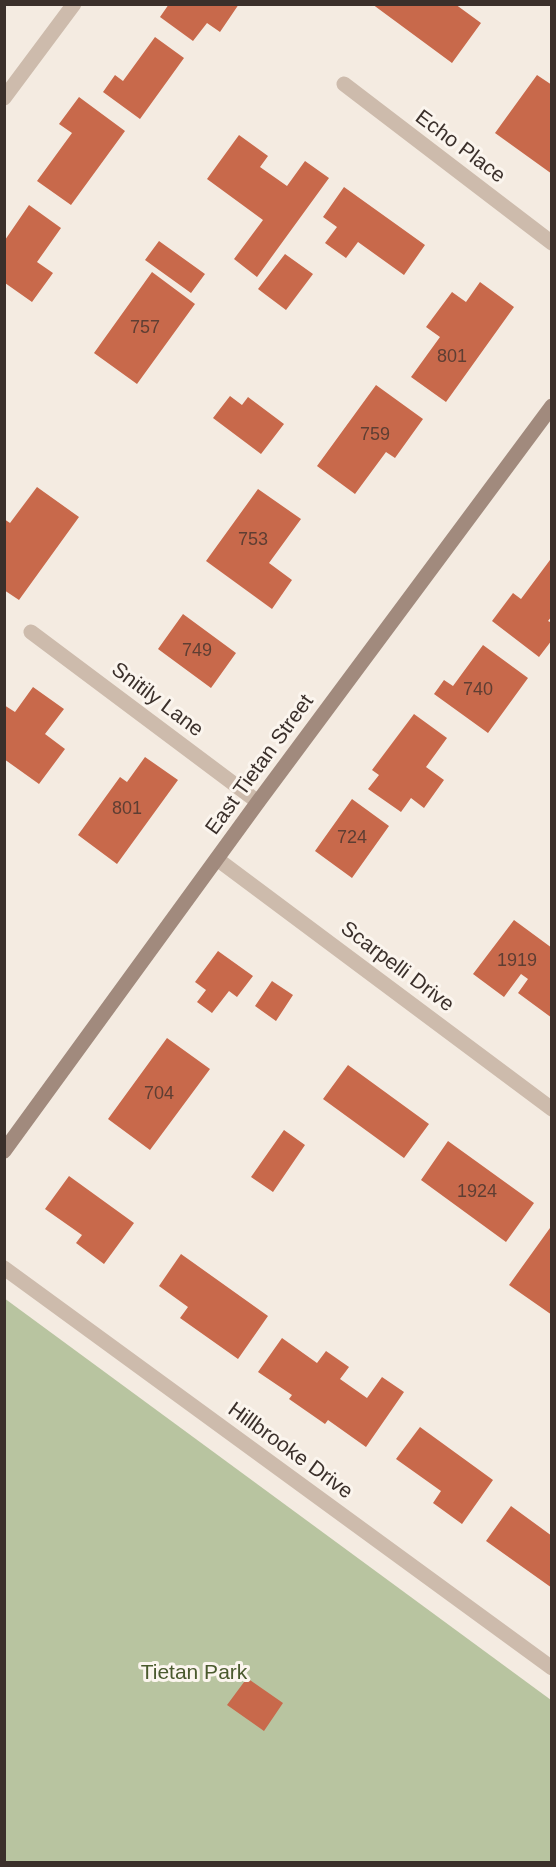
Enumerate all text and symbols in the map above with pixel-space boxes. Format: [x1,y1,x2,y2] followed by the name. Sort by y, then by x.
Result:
[410,105,510,189] street label: Echo Place
[130,317,160,339] house number: 757
[437,346,467,368] house number: 801
[360,424,390,446] house number: 759
[238,529,268,551] house number: 753
[182,640,212,662] house number: 749
[106,657,208,743] street label: Snitily Lane
[463,679,493,701] house number: 740
[201,690,319,840] street label: East Tietan Street
[112,798,142,820] house number: 801
[337,827,367,849] house number: 724
[335,916,459,1018] street label: Scarpelli Drive
[497,950,537,972] house number: 1919
[144,1083,174,1105] house number: 704
[457,1181,497,1203] house number: 1924
[223,1397,357,1505] street label: Hillbrooke Drive
[141,1660,247,1686] park label: Tietan Park

